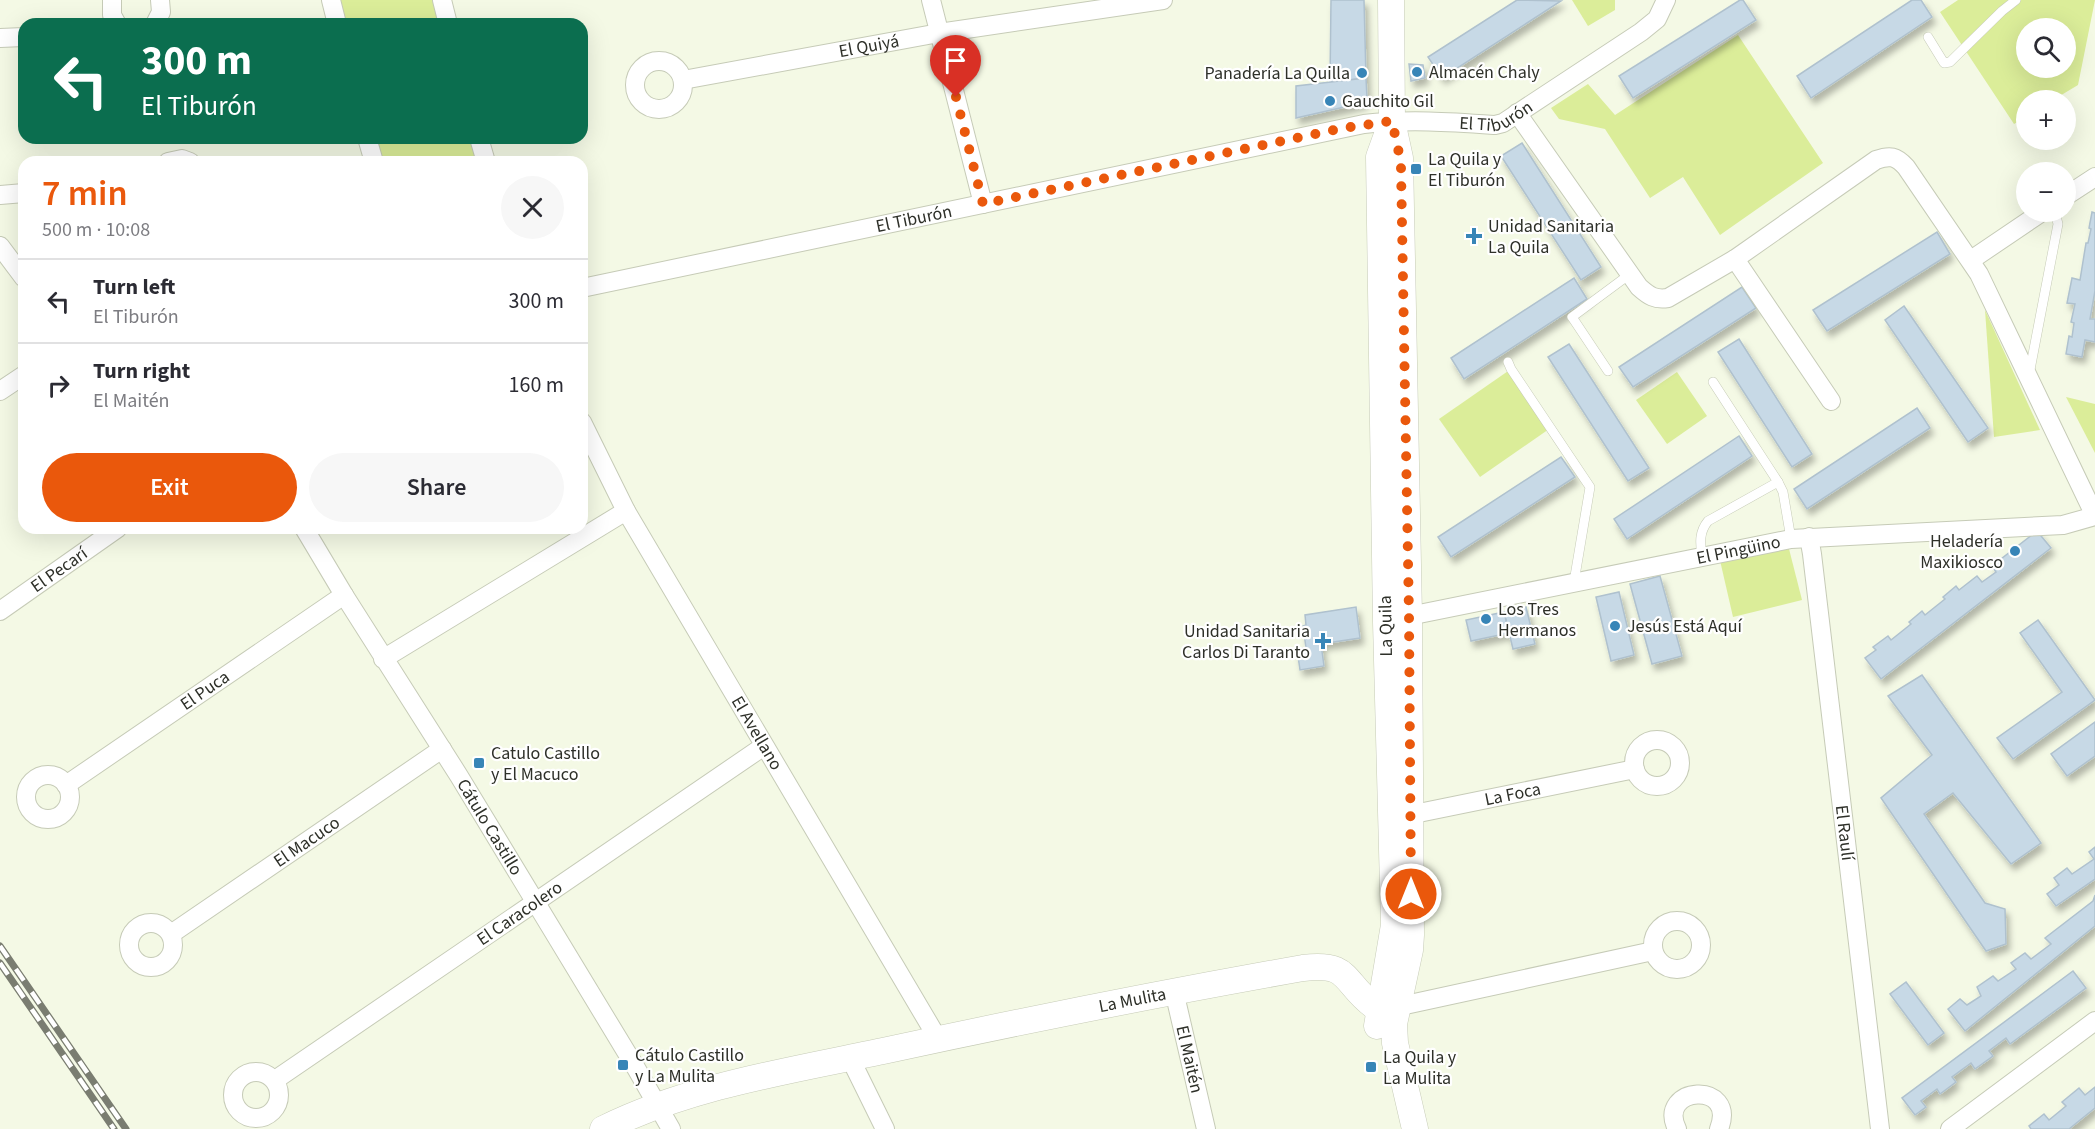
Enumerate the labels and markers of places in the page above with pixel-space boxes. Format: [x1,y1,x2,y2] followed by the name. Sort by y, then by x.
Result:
[930,35,981,97] pin
[1429,60,1540,85] place label: Almacén Chaly
[1204,61,1350,86] place label: Panadería La Quilla
[1410,65,1424,79] marker: Almacén Chaly
[1355,66,1369,80] marker: Panadería La Quilla
[1342,89,1434,114] place label: Gauchito Gil
[1323,94,1337,108] marker: Gauchito Gil
[1428,147,1505,193] place label: La Quila y El Tiburón
[1409,162,1423,176] marker: La Quila y El Tiburón
[1488,214,1614,260] place label: Unidad Sanitaria La Quila
[1465,227,1483,245] marker: Unidad Sanitaria La Quila
[1920,529,2003,575] place label: Heladería Maxikiosco
[2008,544,2022,558] marker: Heladería Maxikiosco
[1498,597,1576,643] place label: Los Tres Hermanos
[1479,612,1493,626] marker: Los Tres Hermanos
[1627,614,1743,639] place label: Jesús Está Aquí
[1182,619,1310,665] place label: Unidad Sanitaria Carlos Di Taranto
[1608,619,1622,633] marker: Jesús Está Aquí
[1314,632,1332,650] marker: Unidad Sanitaria Carlos Di Taranto
[491,741,600,787] place label: Catulo Castillo y El Macuco
[472,756,486,770] marker: Catulo Castillo y El Macuco
[635,1043,744,1089] place label: Cátulo Castillo y La Mulita
[1383,1045,1457,1091] place label: La Quila y La Mulita
[616,1058,630,1072] marker: Cátulo Castillo y La Mulita
[1364,1060,1378,1074] marker: La Quila y La Mulita

